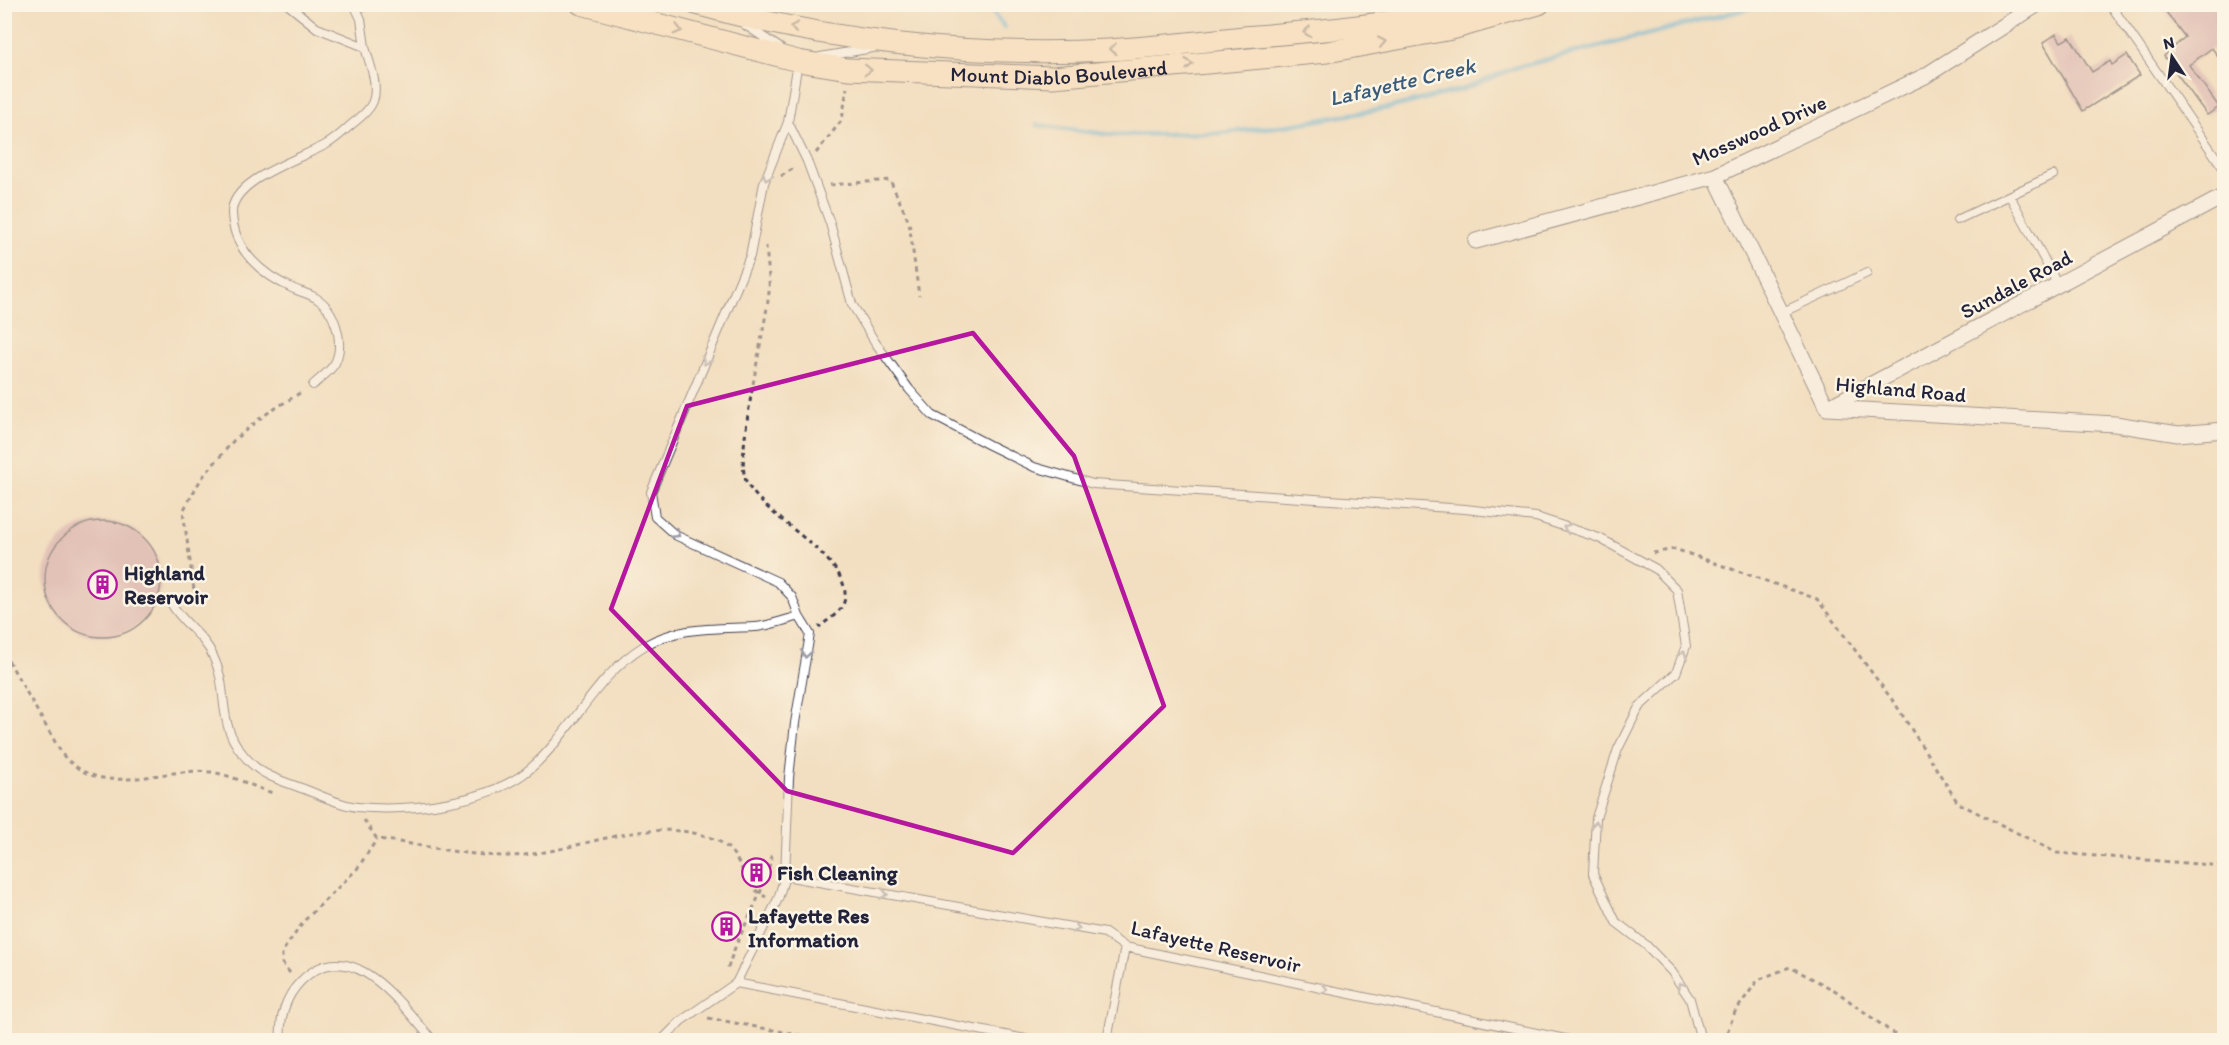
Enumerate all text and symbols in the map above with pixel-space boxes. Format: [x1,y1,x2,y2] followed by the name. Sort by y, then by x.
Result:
[789,21,799,34] one-way arrow
[673,22,683,35] one-way arrow
[1303,25,1312,38] one-way arrow
[2142,27,2202,87] north arrow
[2161,32,2176,53] text: N
[1377,36,1387,49] one-way arrow
[1108,42,1117,55] one-way arrow
[1326,52,1479,112] water label: Lafayette Creek
[950,54,1168,90] street label: Mount Diablo Boulevard
[1184,58,1193,71] one-way arrow
[864,63,873,76] one-way arrow
[1688,89,1830,171] street label: Mosswood Drive
[761,171,774,181] one-way arrow
[1956,244,2076,324] street label: Sundale Road
[701,354,713,365] one-way arrow
[1835,371,1968,407] street label: Highland Road
[1562,522,1573,535] one-way arrow
[670,527,681,538] one-way arrow
[124,560,209,609] place label: Highland Reservoir
[87,568,119,600] building icon: Highland Reservoir
[801,650,813,659] one-way arrow
[1675,650,1688,661] one-way arrow
[1589,820,1602,829] one-way arrow
[740,856,772,888] building icon: Fish Cleaning
[777,860,899,886] place label: Fish Cleaning
[878,887,888,900] one-way arrow
[748,903,869,952] place label: Lafayette Res Information
[711,911,743,943] building icon: Lafayette Res Information
[1129,914,1304,978] street label: Lafayette Reservoir
[1071,921,1080,933] one-way arrow
[1319,982,1329,995] one-way arrow
[1677,982,1688,993] one-way arrow

